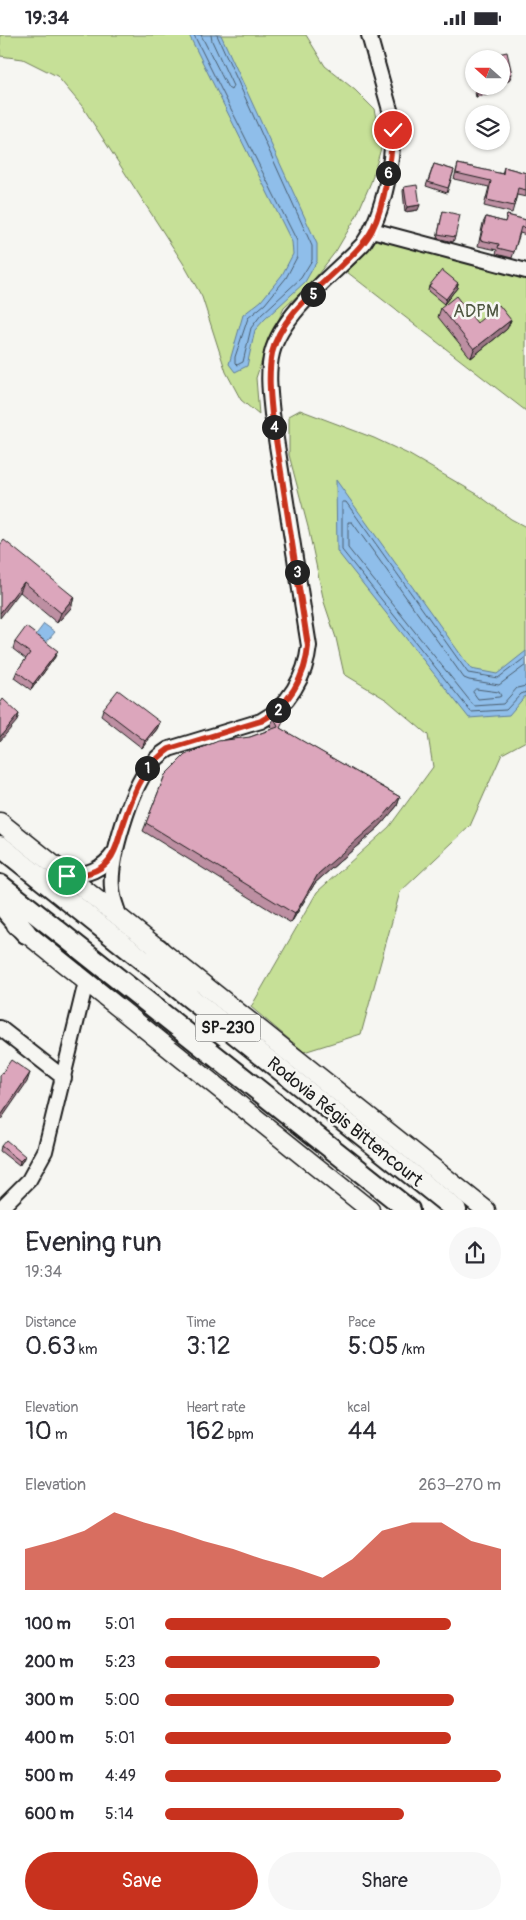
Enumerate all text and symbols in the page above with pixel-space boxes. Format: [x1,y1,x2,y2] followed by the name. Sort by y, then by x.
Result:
[25,6,69,30] text: 19:34
[465,50,510,95] north arrow
[465,50,510,150] map controls
[465,105,510,150] button: layers
[372,109,414,151] pin
[379,116,407,144] icon: check
[376,161,400,185] pin: 6
[384,165,393,182] text: 6
[300,281,326,307] pin: 5
[310,286,317,303] text: 5
[453,300,499,323] park label: ADPM
[262,415,286,439] pin: 4
[270,419,279,436] text: 4
[284,559,310,585] pin: 3
[294,564,301,581] text: 3
[266,697,290,723] pin: 2
[275,702,282,719] text: 2
[134,755,160,781] pin: 1
[145,760,150,777] text: 1
[46,855,88,897] pin
[53,862,81,890] icon: arrive
[196,1015,260,1041] road number: SP-230
[262,1052,428,1193] street label: Rodovia Régis Bittencourt
[25,1225,162,1260] text: Evening run
[449,1227,501,1279] button: share
[25,1262,62,1282] text: 19:34
[25,1314,76,1331] text: Distance
[186,1314,216,1331] text: Time
[348,1314,375,1331] text: Pace
[25,1331,76,1362] text: 0.63
[186,1331,231,1362] text: 3:12
[348,1331,399,1362] text: 5:05
[76,1341,97,1358] text: km
[399,1341,425,1358] text: /km
[25,1399,78,1416] text: Elevation
[186,1399,245,1416] text: Heart rate
[348,1399,370,1416] text: kcal
[25,1416,52,1447] text: 10
[186,1416,225,1447] text: 162
[348,1416,377,1447] text: 44
[52,1426,67,1443] text: m
[225,1426,254,1443] text: bpm
[25,1475,86,1495] text: Elevation
[418,1475,501,1495] text: 263–270 m
[25,1614,71,1634] text: 100 m
[105,1614,135,1634] text: 5:01
[25,1652,73,1672] text: 200 m
[105,1652,135,1672] text: 5:23
[25,1690,73,1710] text: 300 m
[105,1690,140,1710] text: 5:00
[25,1728,74,1748] text: 400 m
[105,1728,135,1748] text: 5:01
[25,1766,73,1786] text: 500 m
[105,1766,136,1786] text: 4:49
[25,1804,74,1824] text: 600 m
[105,1804,133,1824] text: 5:14
[25,1852,258,1910] button: Save
[268,1852,501,1910] button: Share

